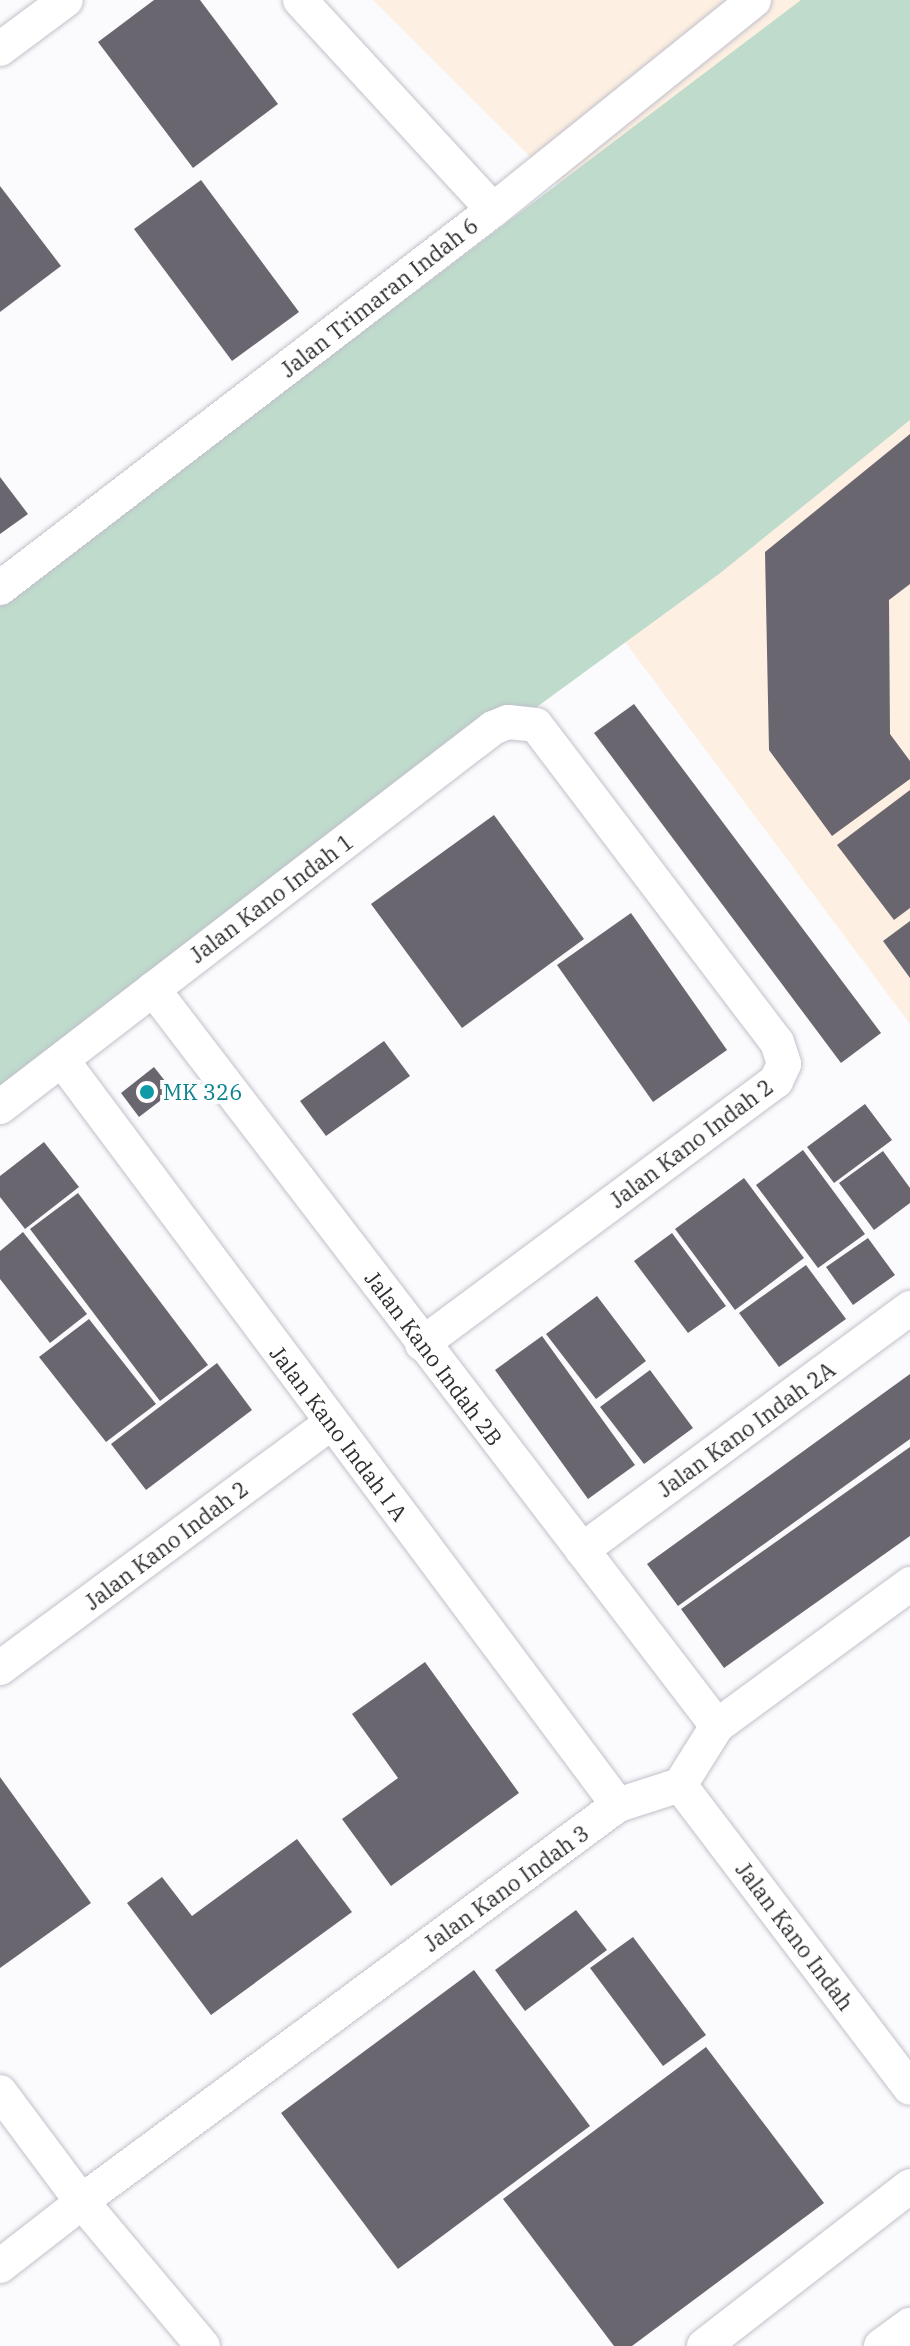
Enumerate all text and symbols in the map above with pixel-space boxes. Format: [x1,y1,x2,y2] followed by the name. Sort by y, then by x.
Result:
[275,212,483,382] street label: Jalan Trimaran Indah 6
[184,828,358,968] street label: Jalan Kano Indah 1
[604,1073,778,1213] street label: Jalan Kano Indah 2
[163,1079,242,1105] place label: MK 326
[138,1083,156,1101] marker: MK 326
[360,1265,508,1451] street label: Jalan Kano Indah 2B
[265,1340,413,1526] street label: Jalan Kano Indah I A
[652,1356,840,1502] street label: Jalan Kano Indah 2A
[79,1475,253,1615] street label: Jalan Kano Indah 2
[418,1819,594,1957] street label: Jalan Kano Indah 3
[730,1856,860,2016] street label: Jalan Kano Indah

